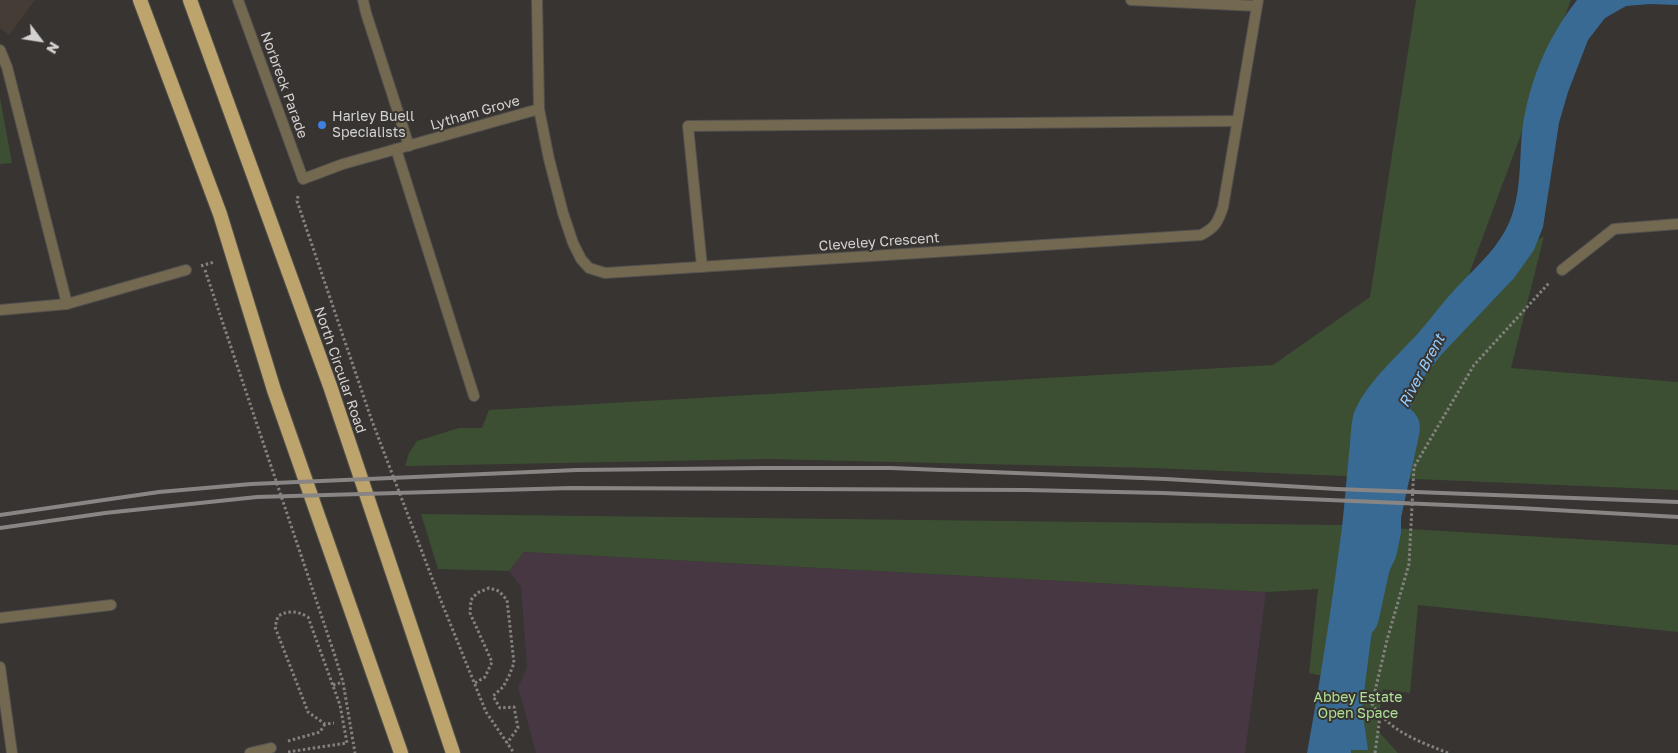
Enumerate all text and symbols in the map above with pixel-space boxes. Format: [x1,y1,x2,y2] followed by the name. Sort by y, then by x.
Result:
[15,15,65,65] north arrow
[257,29,311,141] street label: Norbreck Parade
[43,39,63,57] text: N
[428,92,522,134] street label: Lytham Grove
[332,109,414,142] place label: Harley Buell Specialists
[316,119,328,131] marker: Harley Buell Specialists
[818,229,940,255] street label: Cleveley Crescent
[310,304,370,436] street label: North Circular Road
[1395,331,1449,411] water label: River Brent
[1314,690,1402,722] park label: Abbey Estate Open Space

